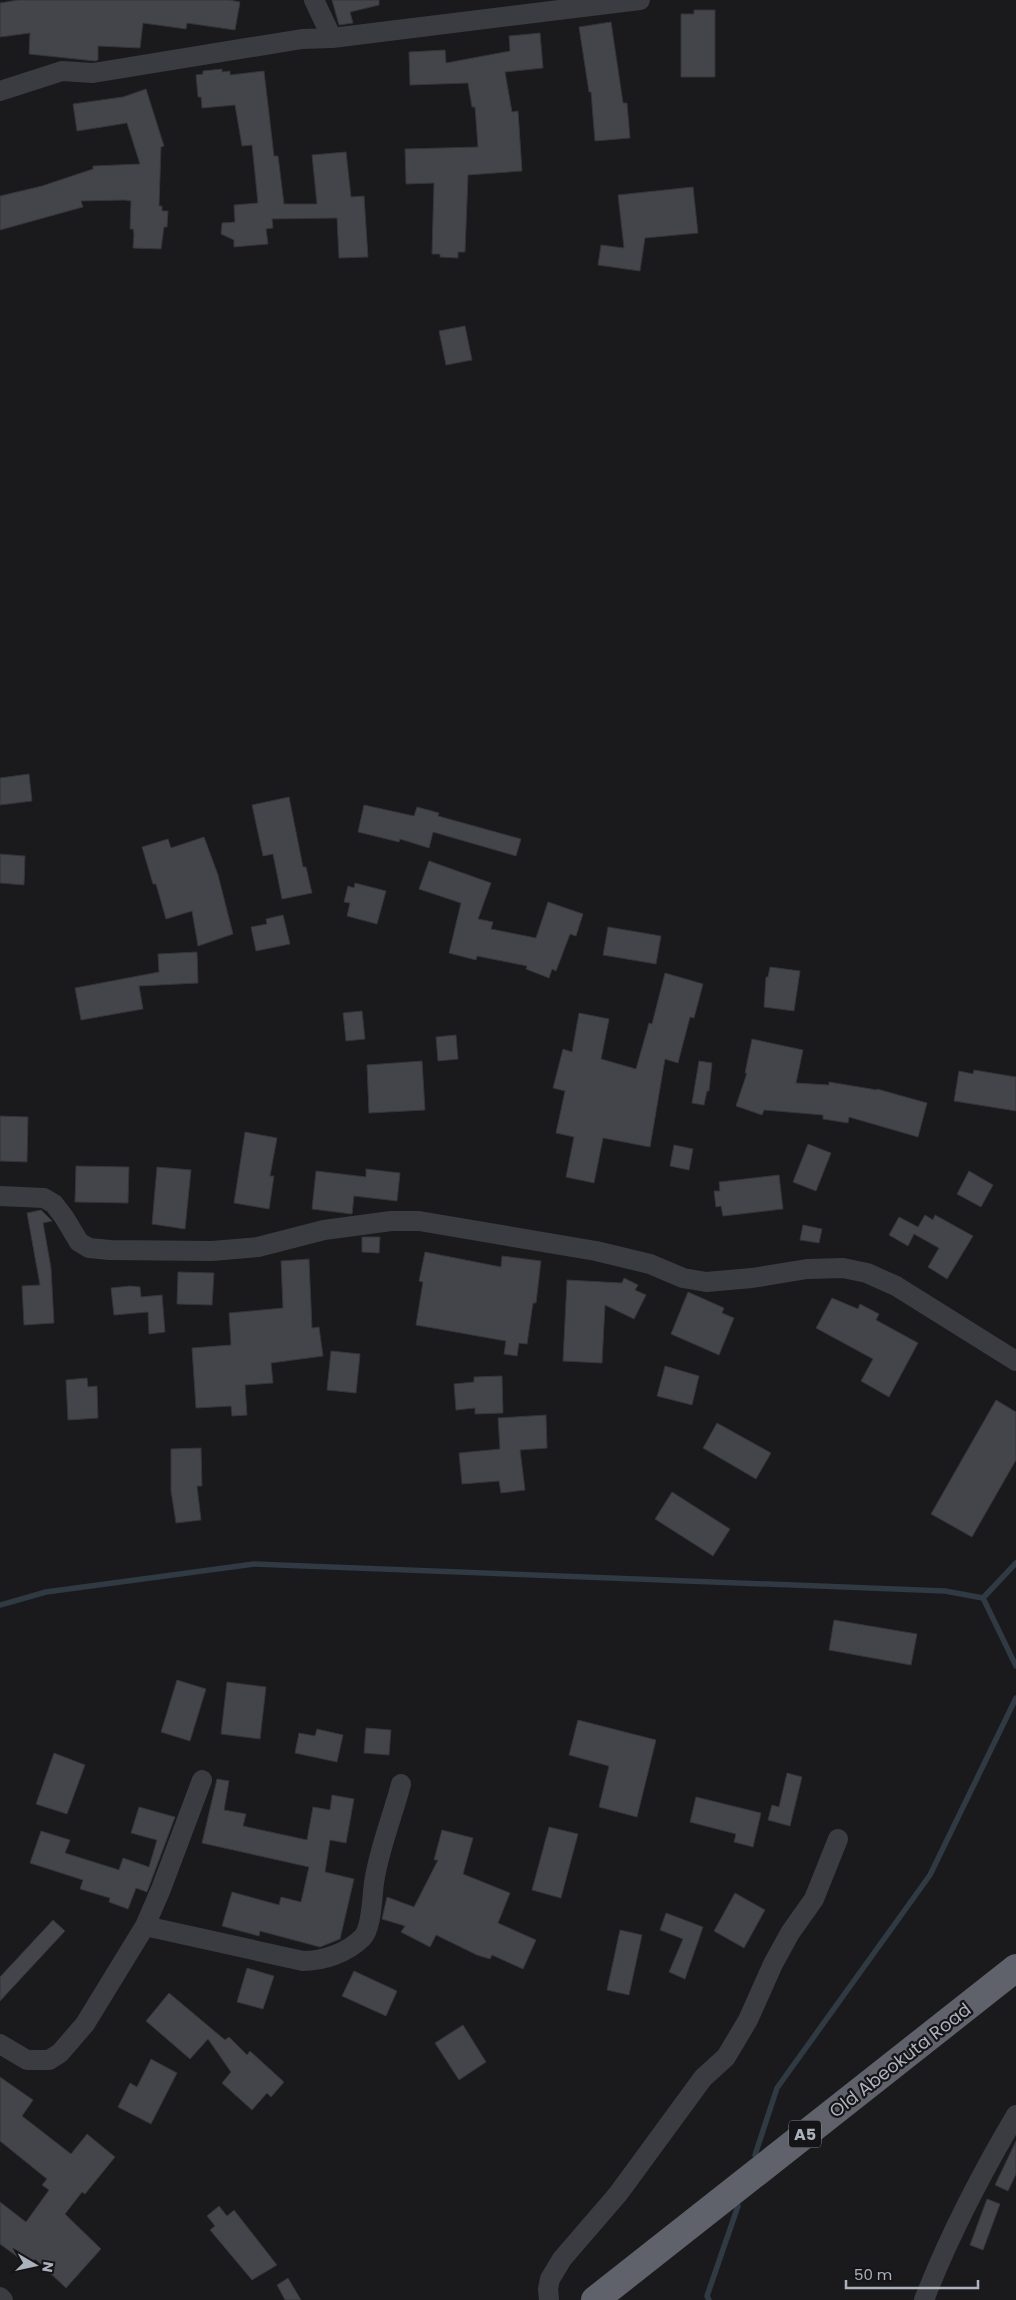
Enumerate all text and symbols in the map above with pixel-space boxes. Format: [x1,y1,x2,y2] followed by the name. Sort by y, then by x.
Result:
[824,1997,976,2123] street label: Old Abeokuta Road
[789,2120,821,2148] road number: A5
[10,2240,60,2290] north arrow
[846,2258,978,2290] scale bar
[37,2260,59,2274] text: N
[854,2264,892,2285] text: 50 m

